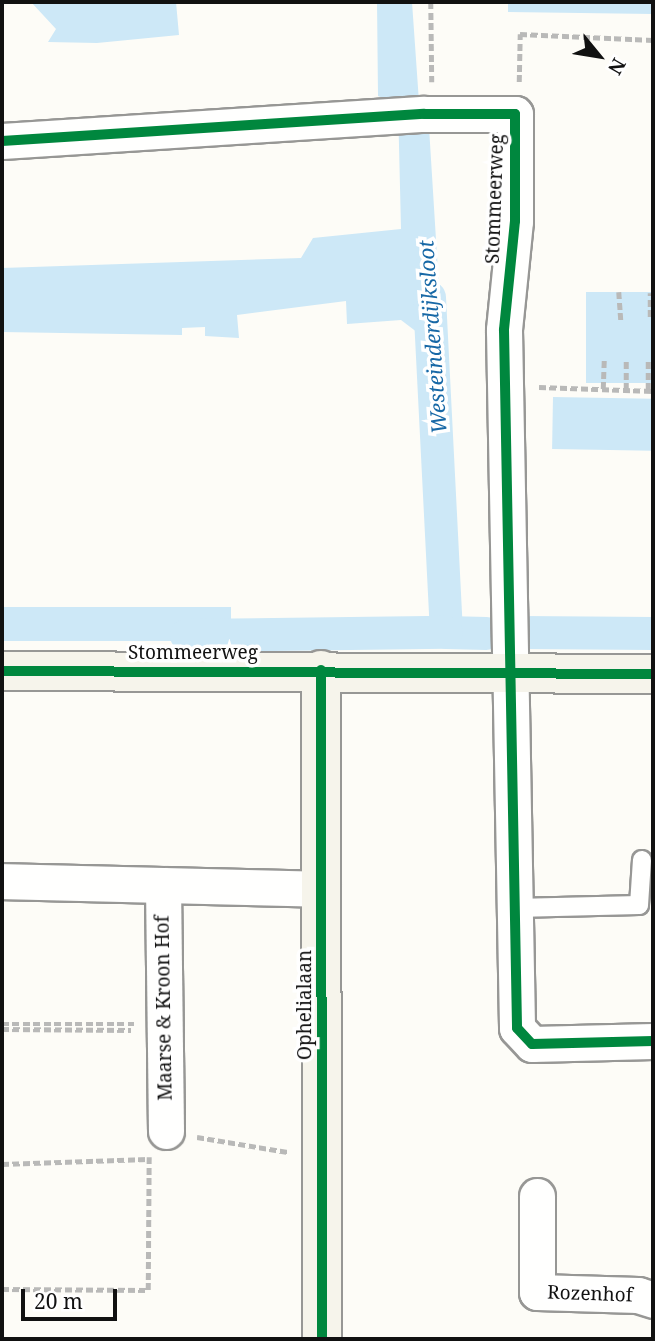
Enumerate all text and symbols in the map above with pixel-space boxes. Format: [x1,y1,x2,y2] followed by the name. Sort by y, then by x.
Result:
[564,21,634,91] north arrow
[602,54,632,79] text: N
[481,134,509,264] street label: Stommeerweg
[413,239,451,435] water label: Westeinderdijksloot
[128,642,258,664] street label: Stommeerweg
[151,915,177,1101] street label: Maarse & Kroon Hof
[294,950,316,1060] street label: Ophelialaan
[24,1274,121,1318] scale bar
[547,1281,633,1307] street label: Rozenhof
[34,1287,83,1315] text: 20 m

